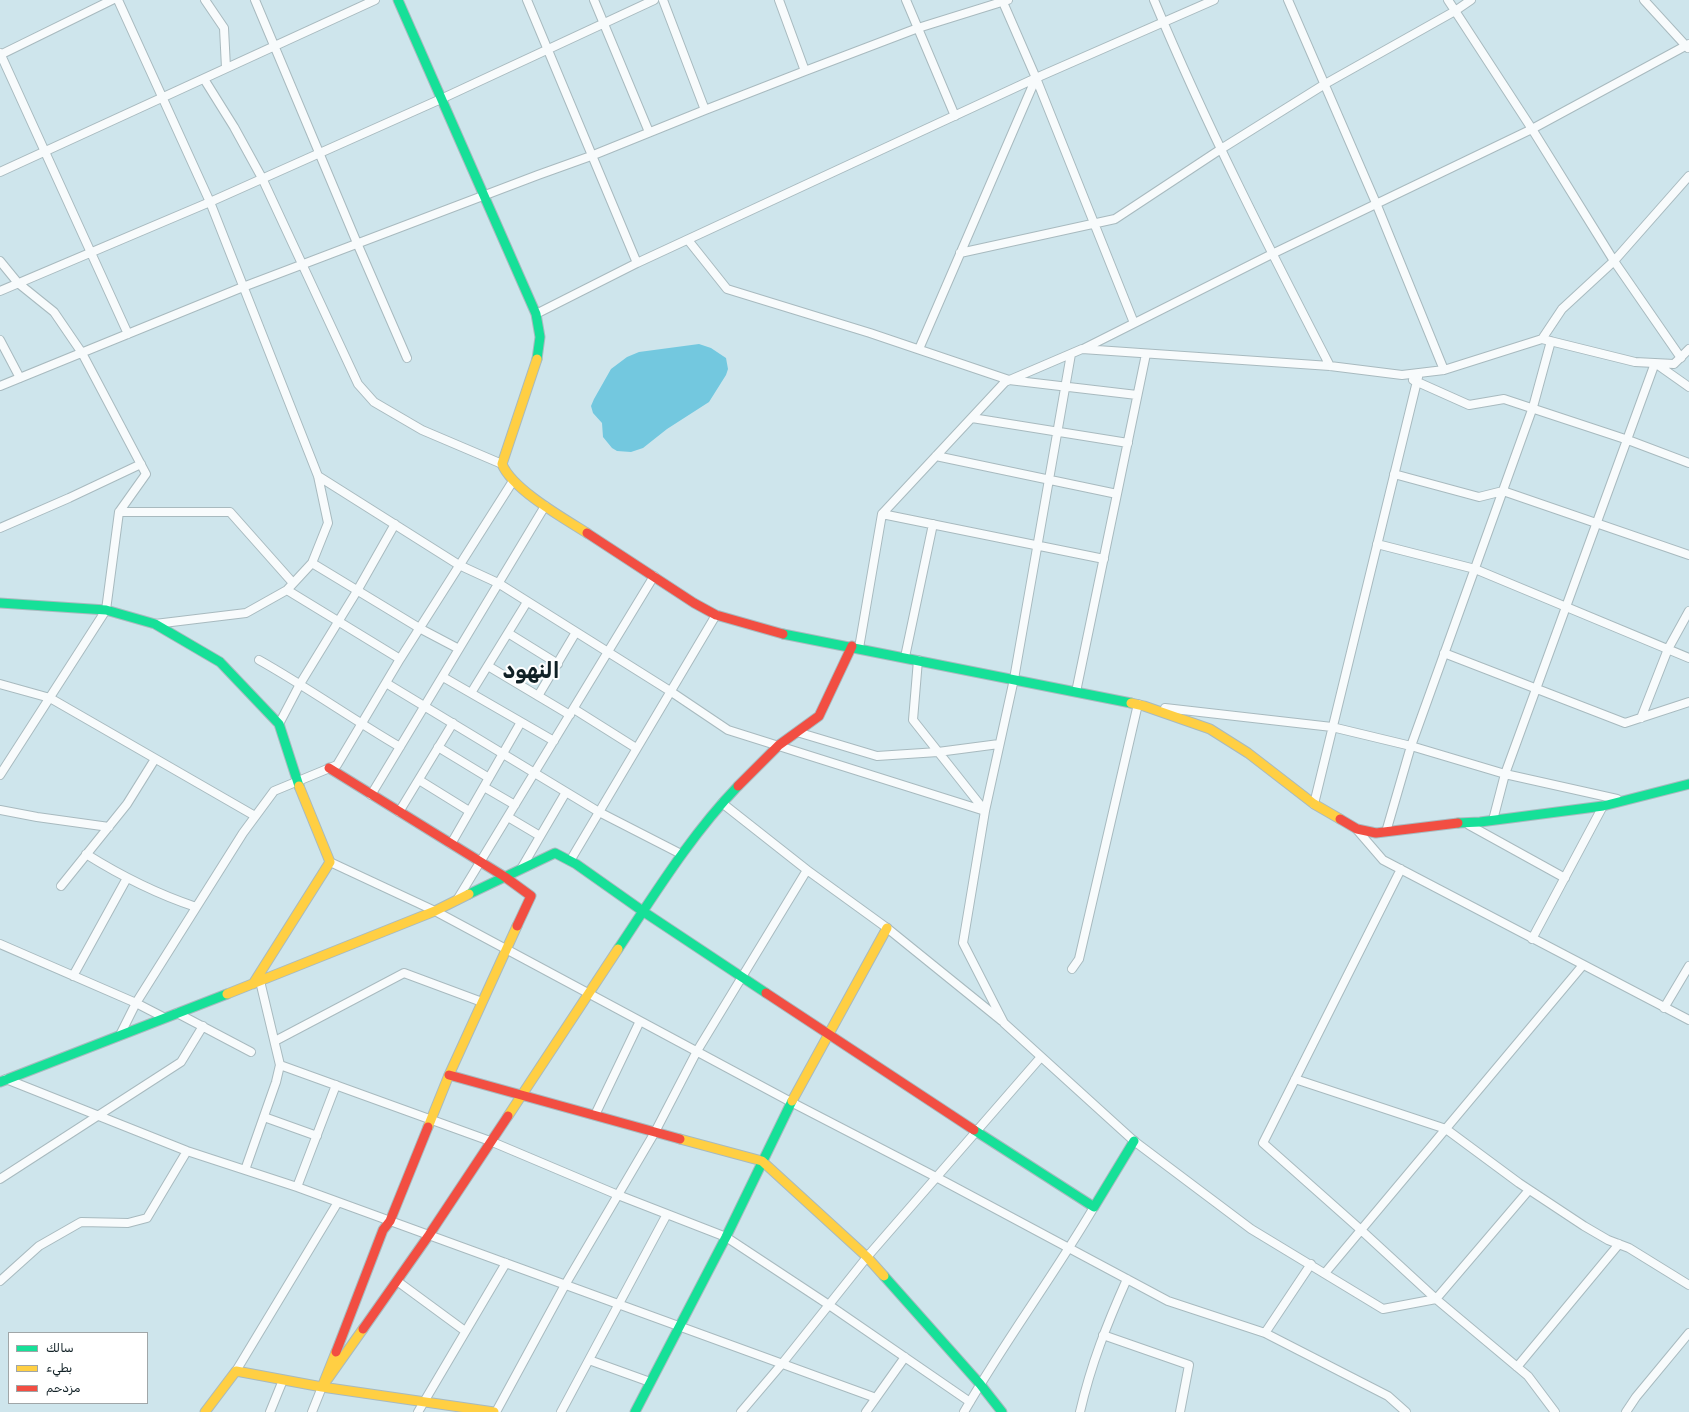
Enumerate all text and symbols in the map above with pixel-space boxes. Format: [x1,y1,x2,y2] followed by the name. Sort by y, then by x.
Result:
[503,659,559,685] district label: النهود
[8,1332,148,1404] legend
[46,1341,74,1355] text: سالك
[46,1361,72,1375] text: بطيء
[46,1381,80,1395] text: مزدحم

